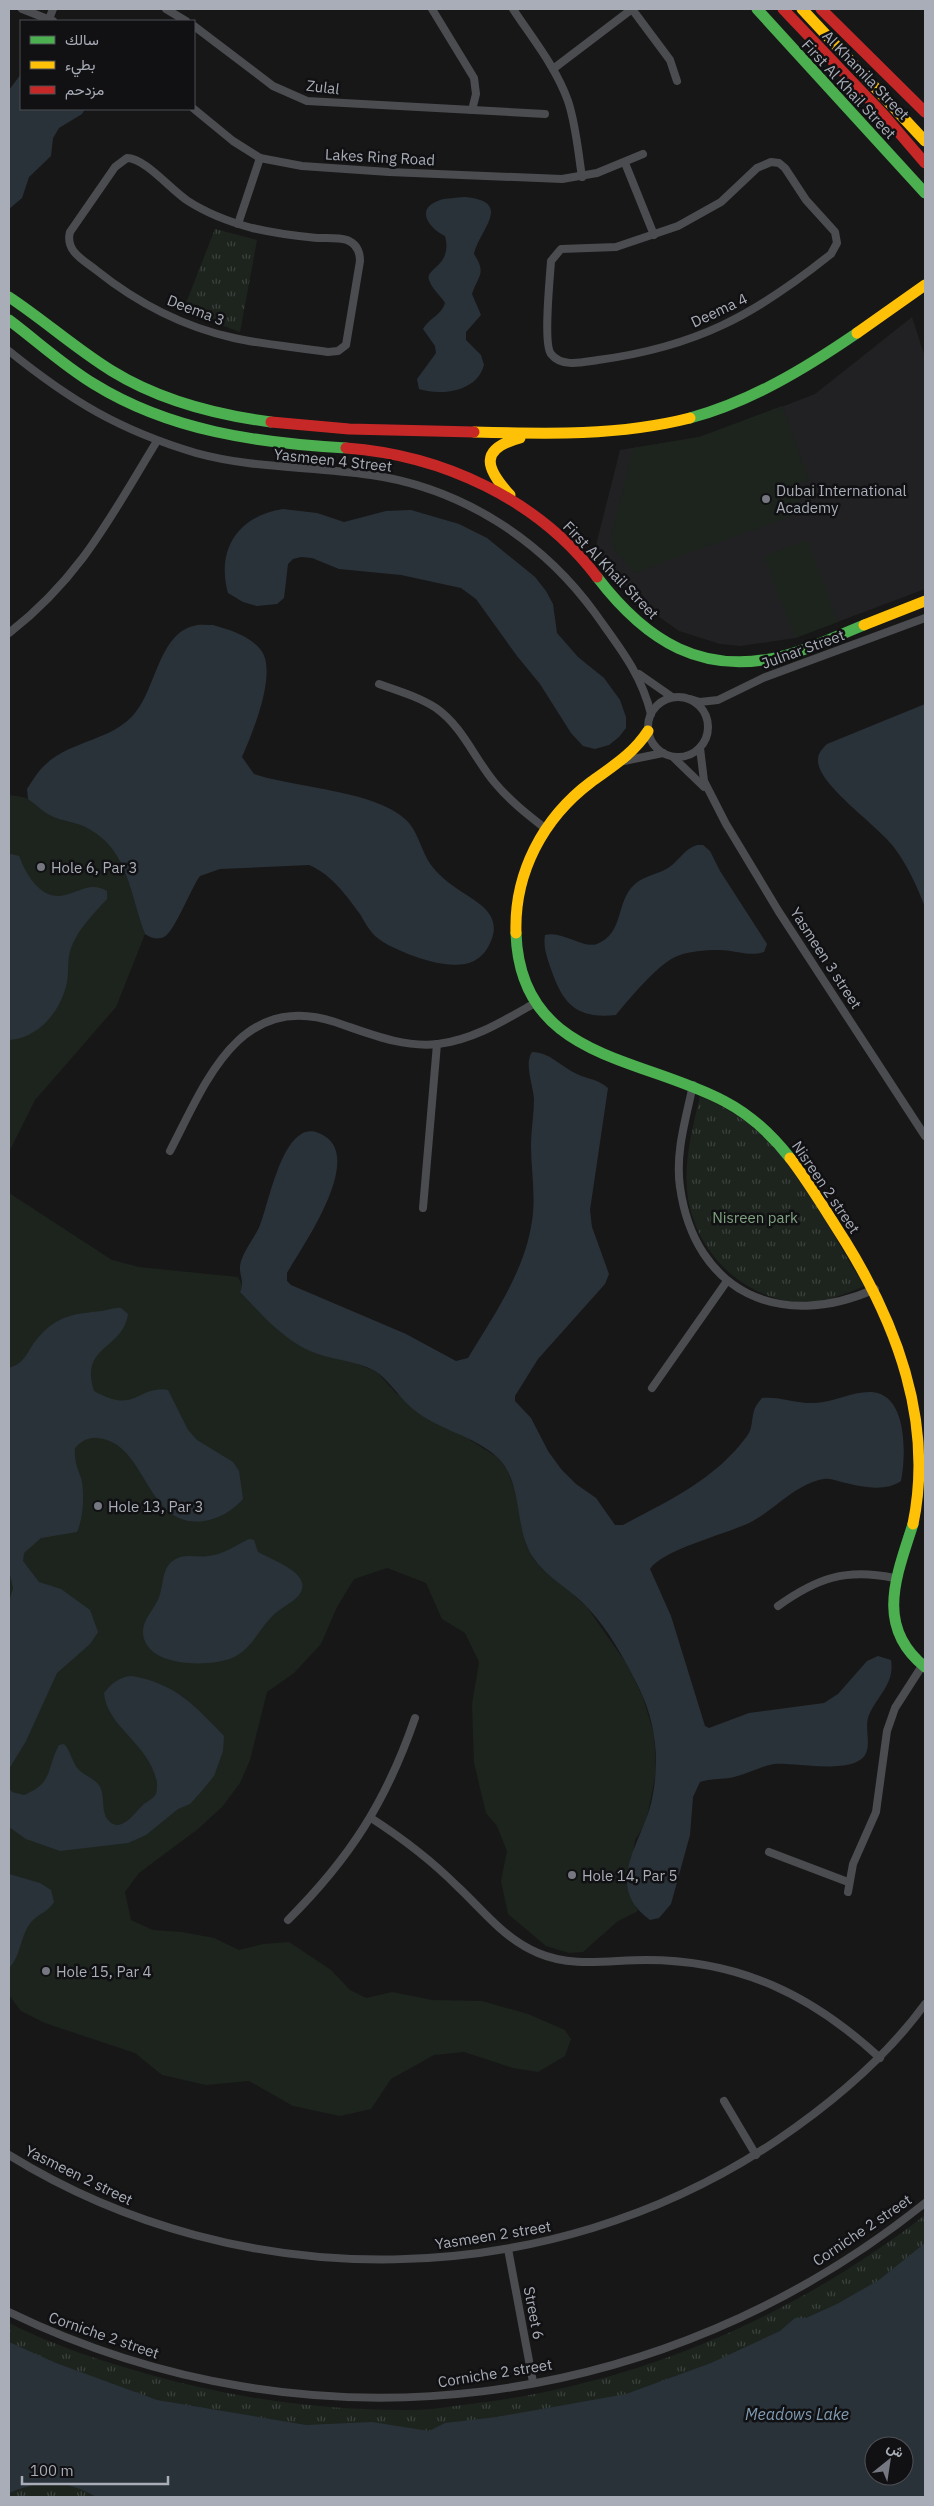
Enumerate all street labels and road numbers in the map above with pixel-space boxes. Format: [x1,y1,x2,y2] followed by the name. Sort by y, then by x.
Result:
[819,26,913,124] street label: Al Khamila Street
[798,35,900,143] street label: First Al Khail Street
[305,76,341,98] street label: Zulal
[325,145,435,169] street label: Lakes Ring Road
[688,289,750,331] street label: Deema 4
[165,290,227,330] street label: Deema 3
[273,444,393,476] street label: Yasmeen 4 Street
[559,517,663,623] street label: First Al Khail Street
[759,625,847,673] street label: Julnar Street
[786,904,866,1012] street label: Yasmeen 3 street
[788,1137,864,1237] street label: Nisreen 2 street
[22,2141,136,2209] street label: Yasmeen 2 street
[809,2190,915,2270] street label: Corniche 2 street
[434,2216,552,2254] street label: Yasmeen 2 street
[520,2285,548,2341] street label: Street 6
[46,2307,162,2363] street label: Corniche 2 street
[436,2355,554,2391] street label: Corniche 2 street

